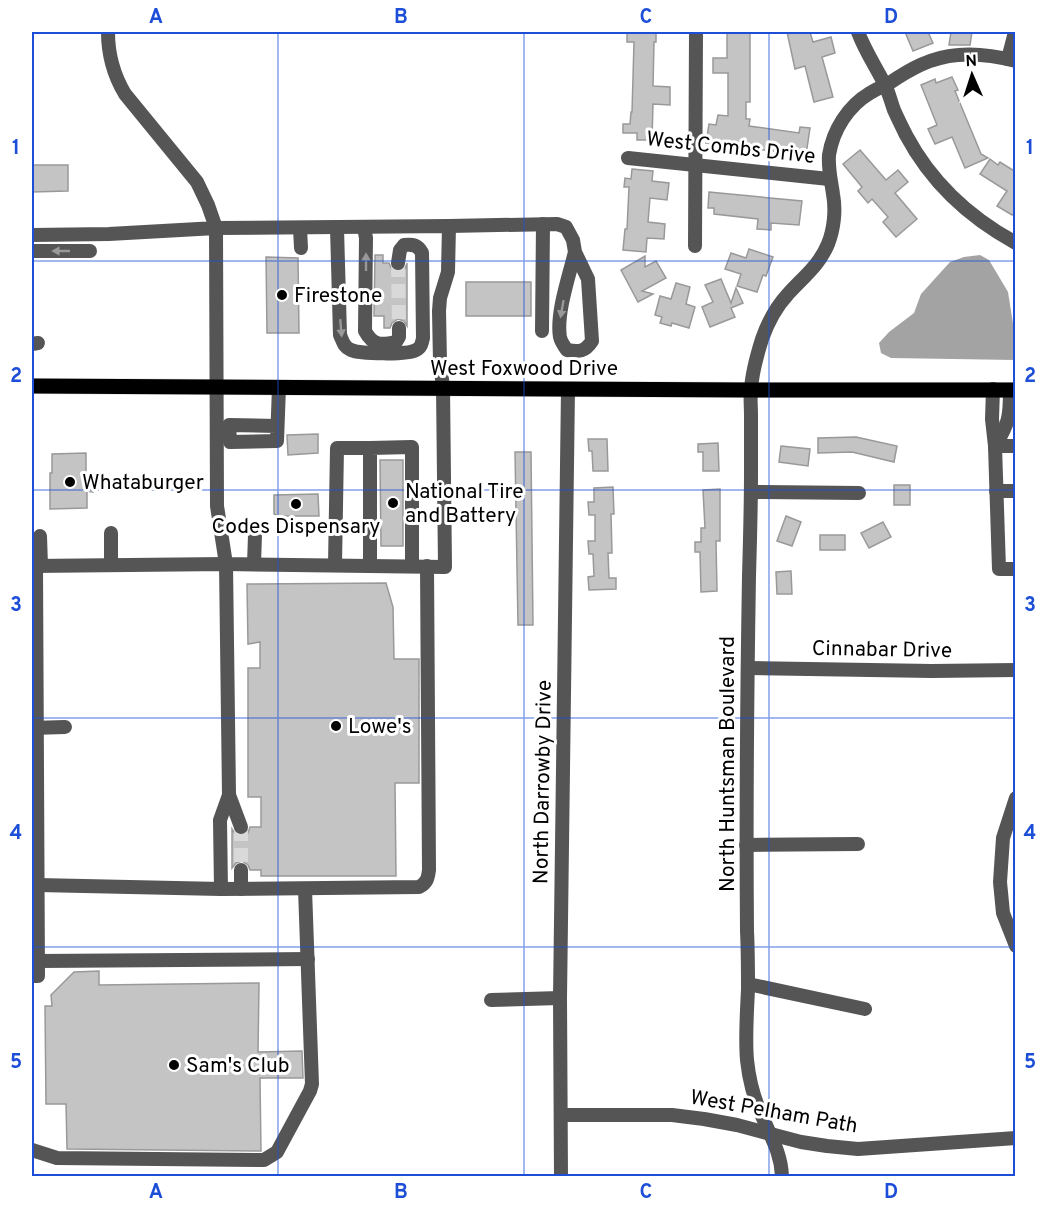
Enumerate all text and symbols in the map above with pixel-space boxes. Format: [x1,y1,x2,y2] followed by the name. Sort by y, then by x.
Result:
[149,5,163,31] text: A
[394,5,408,31] text: B
[640,5,652,31] text: C
[884,5,898,31] text: D
[942,45,1002,105] north arrow
[965,52,978,72] text: N
[645,126,817,171] street label: West Combs Drive
[12,136,20,162] text: 1
[1026,136,1034,162] text: 1
[51,246,70,256] one-way arrow
[361,253,370,272] one-way arrow
[294,283,382,310] place label: Firestone
[275,288,289,302] marker: Firestone
[557,300,566,319] one-way arrow
[336,318,345,337] one-way arrow
[430,356,618,383] street label: West Foxwood Drive
[10,364,22,390] text: 2
[1024,364,1036,390] text: 2
[82,470,204,497] place label: Whataburger
[63,475,77,489] marker: Whataburger
[405,479,524,530] place label: National Tire and Battery
[386,496,400,510] marker: National Tire and Battery
[289,497,303,511] marker: Codes Dispensary
[212,514,380,541] place label: Codes Dispensary
[10,593,22,619] text: 3
[1024,593,1036,619] text: 3
[715,636,742,892] street label: North Huntsman Boulevard
[812,636,952,665] street label: Cinnabar Drive
[528,680,559,884] street label: North Darrowby Drive
[348,714,412,741] place label: Lowe's
[329,719,343,733] marker: Lowe's
[10,821,22,847] text: 4
[1024,821,1036,847] text: 4
[10,1050,22,1076] text: 5
[1024,1050,1036,1076] text: 5
[186,1053,290,1080] place label: Sam's Club
[167,1058,181,1072] marker: Sam's Club
[688,1084,860,1141] street label: West Pelham Path
[149,1180,163,1206] text: A
[394,1180,408,1206] text: B
[640,1180,652,1206] text: C
[884,1180,898,1206] text: D

